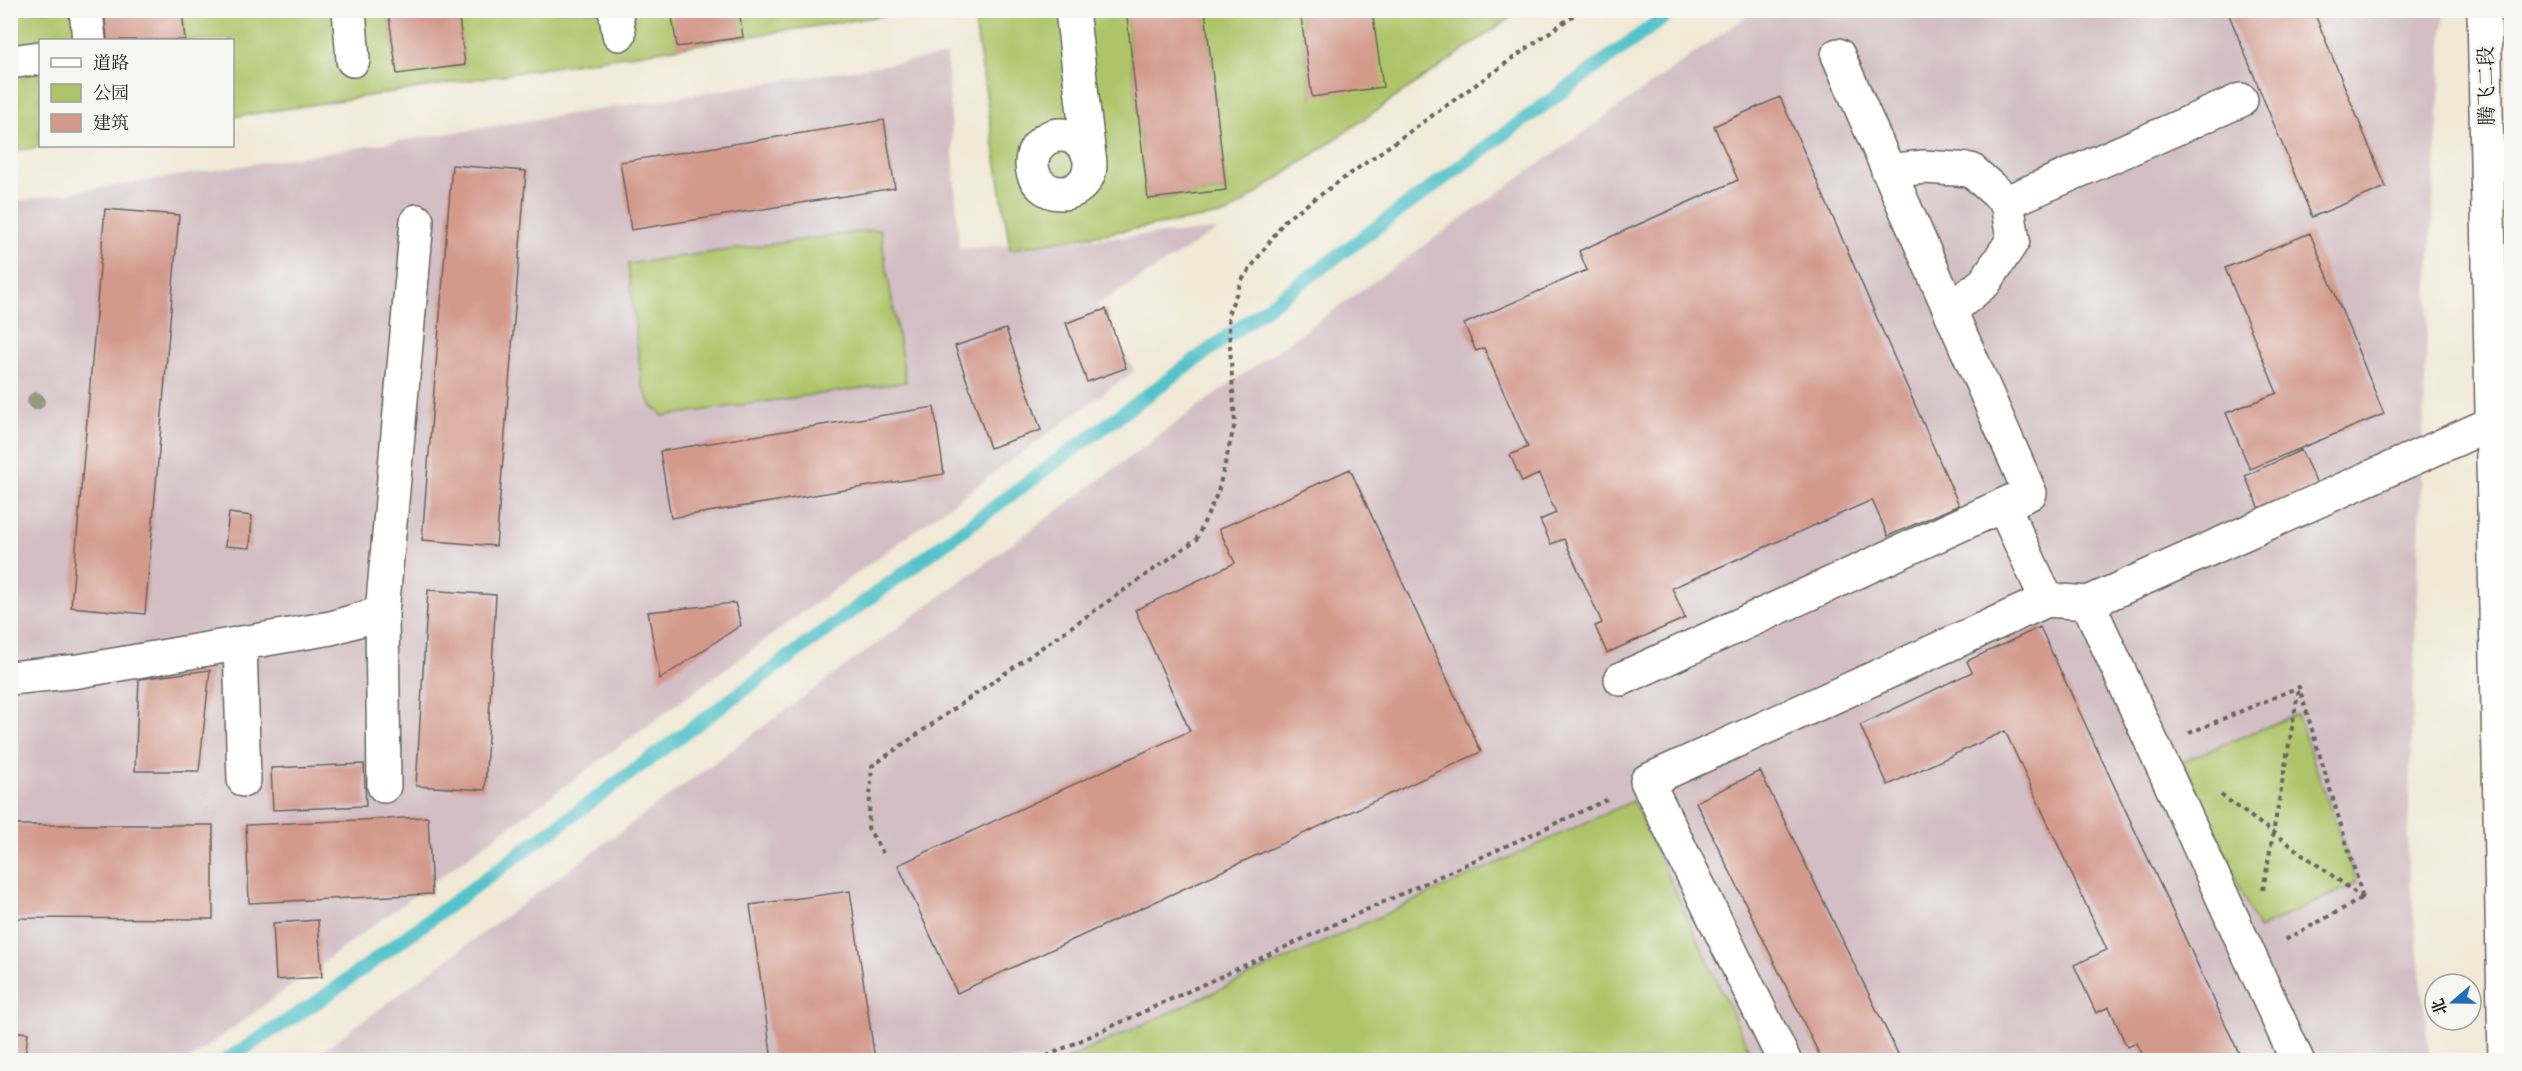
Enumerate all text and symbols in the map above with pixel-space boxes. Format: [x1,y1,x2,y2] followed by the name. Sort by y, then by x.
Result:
[39,39,234,147] legend
[2473,46,2500,126] street label: 腾飞二段
[93,52,129,75] text: 道路
[93,82,129,105] text: 公园
[93,112,129,135] text: 建筑
[2423,972,2483,1032] north arrow
[2428,996,2452,1018] text: 北

